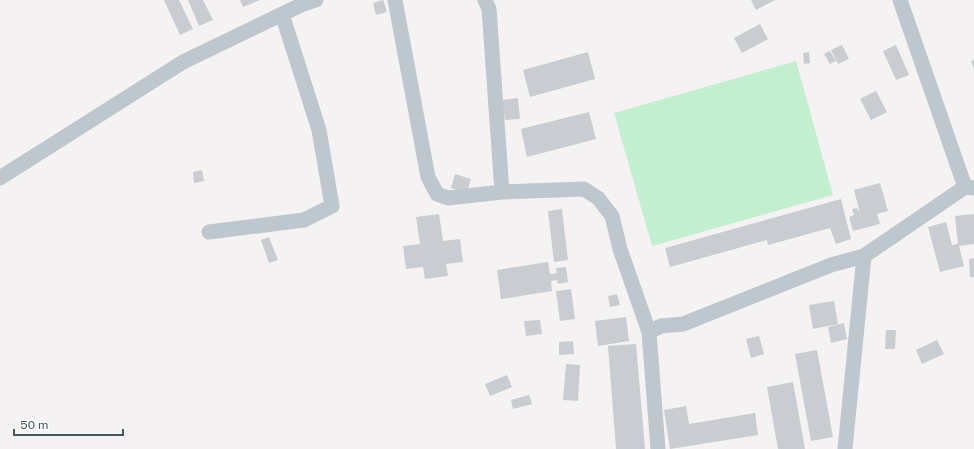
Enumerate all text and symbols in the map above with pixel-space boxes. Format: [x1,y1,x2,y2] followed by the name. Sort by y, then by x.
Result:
[14,411,123,437] scale bar
[20,418,48,432] text: 50 m

